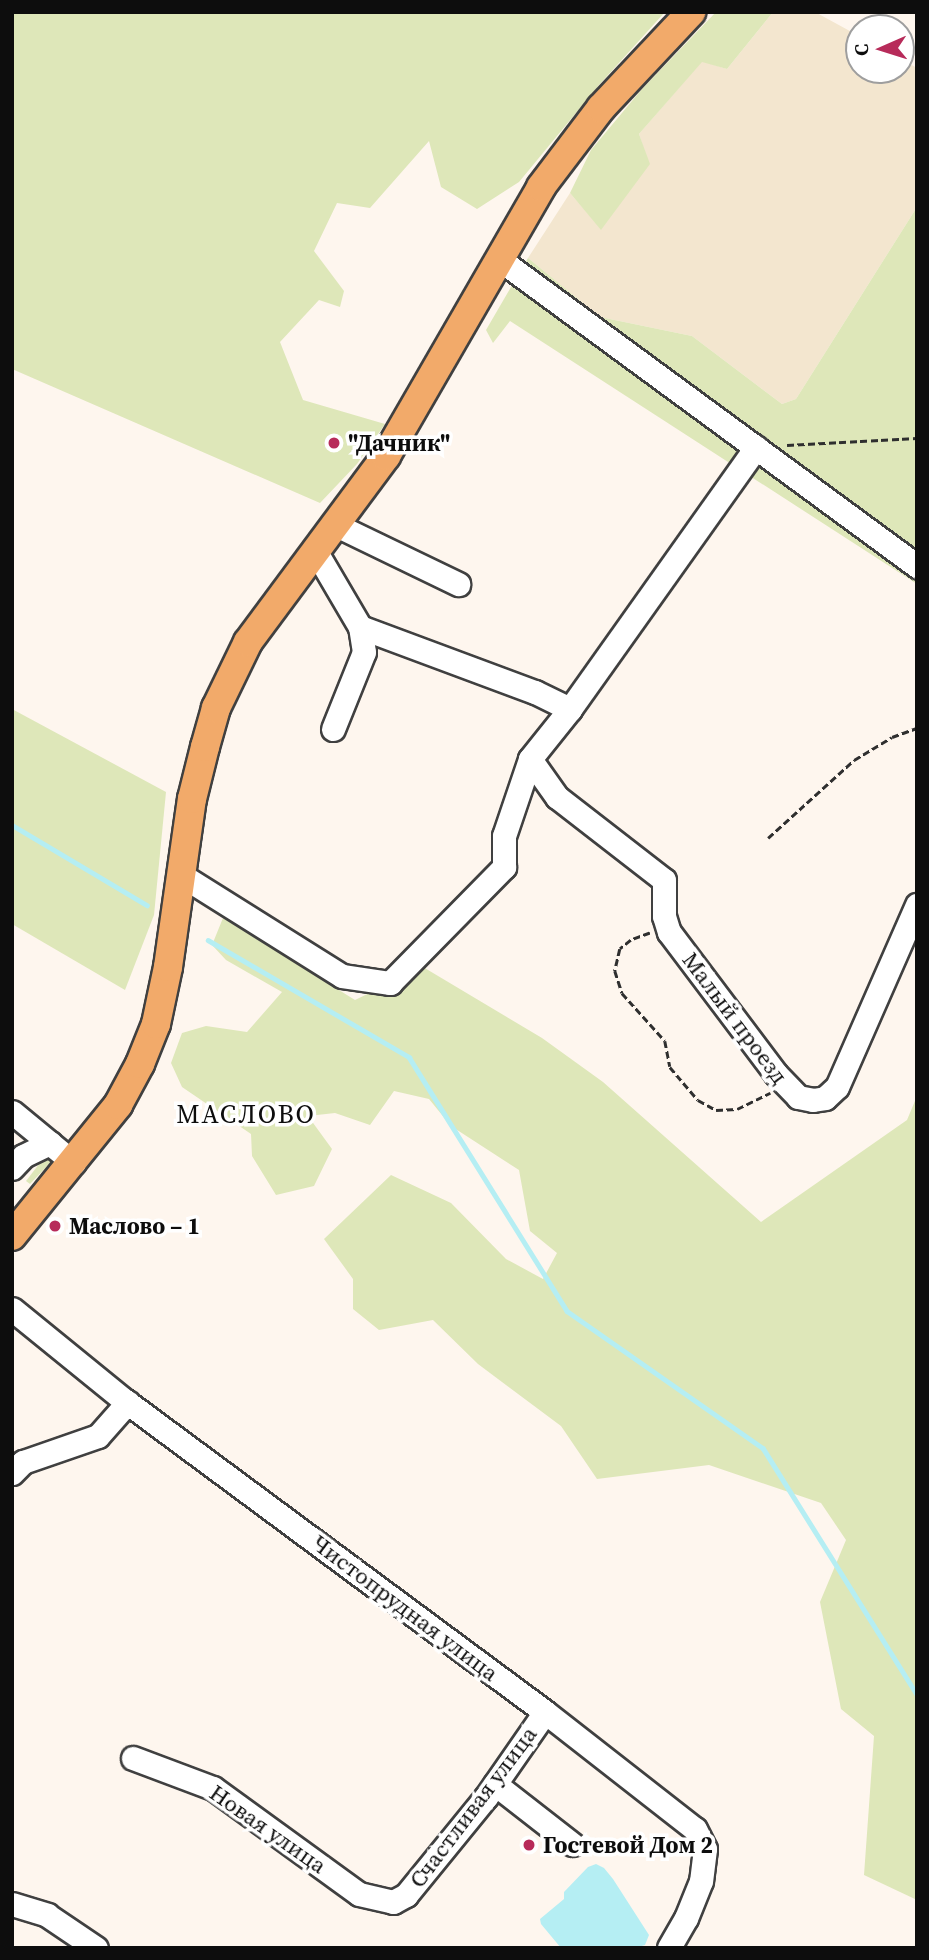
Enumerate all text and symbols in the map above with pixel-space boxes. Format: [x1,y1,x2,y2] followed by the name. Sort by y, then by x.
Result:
[845,14,915,84] north arrow
[848,43,874,57] text: С
[348,429,450,457] place label: "Дачник"
[326,435,342,451] marker: "Дачник"
[677,947,793,1089] street label: Малый проезд
[177,1099,315,1131] district label: МАСЛОВО
[69,1212,200,1240] place label: Маслово – 1
[47,1218,63,1234] marker: Маслово – 1
[306,1529,504,1687] street label: Чистопрудная улица
[403,1721,543,1893] street label: Счастливая улица
[204,1779,332,1879] street label: Новая улица
[543,1831,713,1859] place label: Гостевой Дом 2
[521,1837,537,1853] marker: Гостевой Дом 2

